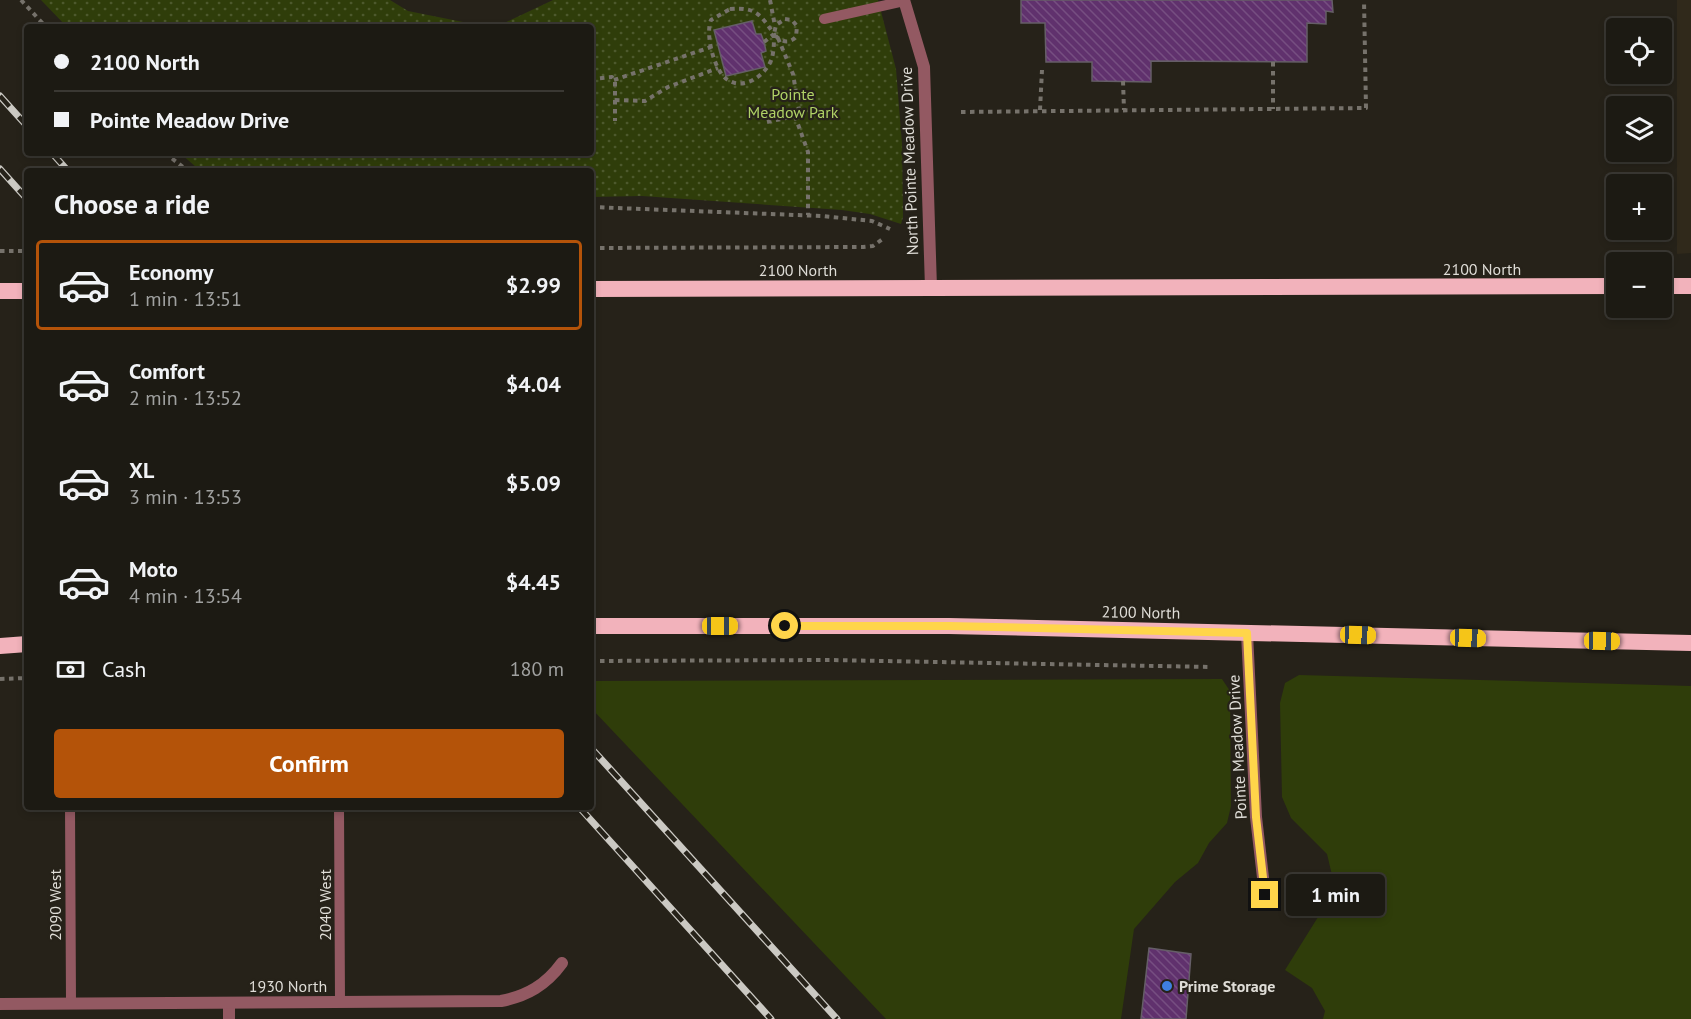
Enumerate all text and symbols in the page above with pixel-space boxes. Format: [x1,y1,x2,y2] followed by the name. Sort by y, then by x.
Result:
[1606,18,1672,318] map controls
[1606,18,1672,84] button: locate
[90,48,200,76] text: 2100 North
[896,66,922,256] street label: North Pointe Meadow Drive
[748,84,839,122] park label: Pointe Meadow Park
[1606,96,1672,162] button: layers
[90,106,289,134] text: Pointe Meadow Drive
[1606,174,1672,240] button: +
[54,187,210,221] text: Choose a ride
[1606,252,1672,318] button: −
[57,258,111,312] icon: car
[129,258,213,286] text: Economy
[1443,259,1521,279] street label: 2100 North
[759,260,837,280] street label: 2100 North
[506,271,561,299] text: $2.99
[129,286,242,312] text: 1 min · 13:51
[57,357,111,411] icon: car
[129,357,205,385] text: Comfort
[506,370,561,398] text: $4.04
[129,385,242,411] text: 2 min · 13:52
[57,456,111,510] icon: car
[129,456,154,484] text: XL
[506,469,561,497] text: $5.09
[129,484,242,510] text: 3 min · 13:53
[57,555,111,609] icon: car
[129,555,178,583] text: Moto
[506,568,561,596] text: $4.45
[129,583,242,609] text: 4 min · 13:54
[1102,601,1180,623] street label: 2100 North
[771,612,798,639] route start
[702,617,738,635] car
[1340,625,1376,645] car
[1450,628,1486,648] car
[1584,632,1620,650] car
[54,653,87,686] icon: cash
[102,655,146,683] text: Cash
[510,656,564,682] text: 180 m
[1223,674,1251,820] street label: Pointe Meadow Drive
[54,729,564,798] button: Confirm
[45,869,65,941] street label: 2090 West
[315,869,335,941] street label: 2040 West
[1286,874,1385,916] callout: 1 min
[1251,881,1278,908] route end
[1311,882,1360,908] text: 1 min
[249,976,327,996] street label: 1930 North
[1179,976,1276,996] place label: Prime Storage
[1160,979,1174,993] marker: Prime Storage

